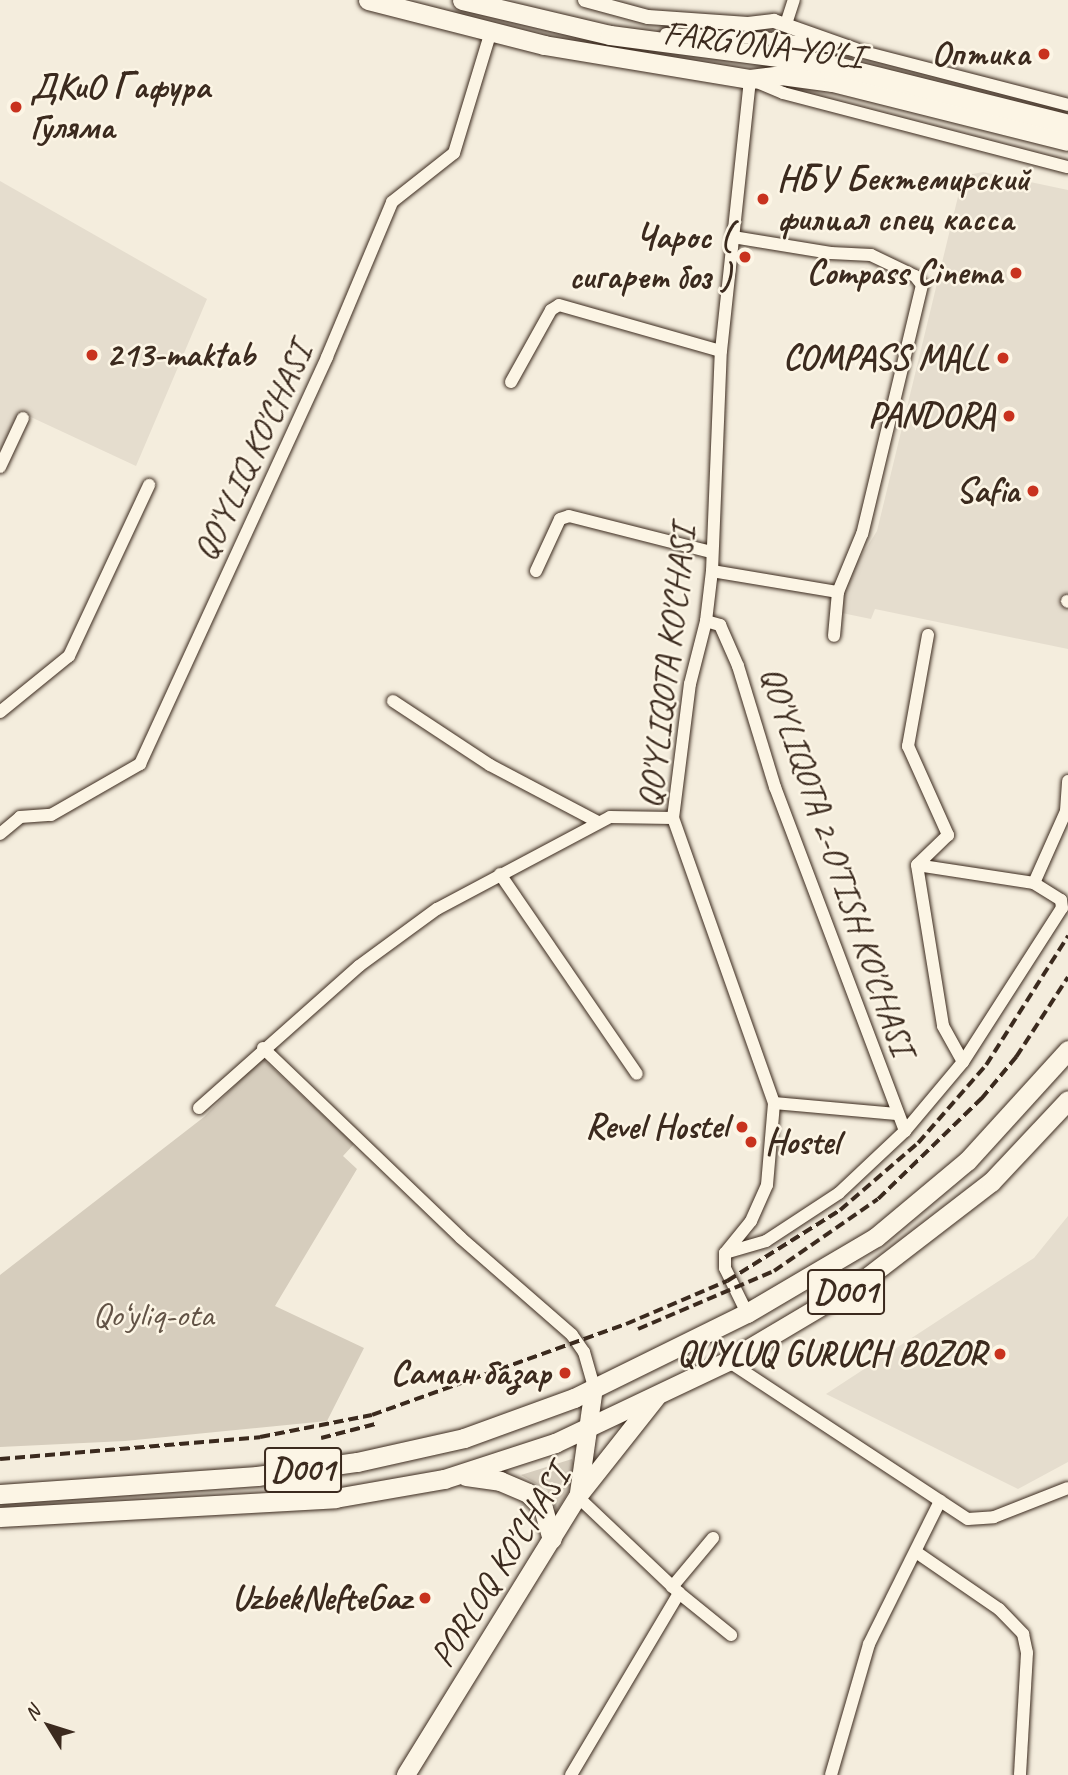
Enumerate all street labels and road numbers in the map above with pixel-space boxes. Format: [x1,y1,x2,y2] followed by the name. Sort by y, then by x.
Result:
[661,12,865,78] street label: FARG'ONA YO'LI
[184,336,322,568] street label: QO'YLIQ KO'CHASI
[629,523,705,811] street label: QO'YLIQOTA KO'CHASI
[751,661,923,1061] street label: QO'YLIQOTA 2-O'TISH KO'CHASI
[806,1262,886,1322] road number: D001
[263,1440,343,1500] road number: D001
[421,1457,579,1675] street label: PORLOQ KO'CHASI

